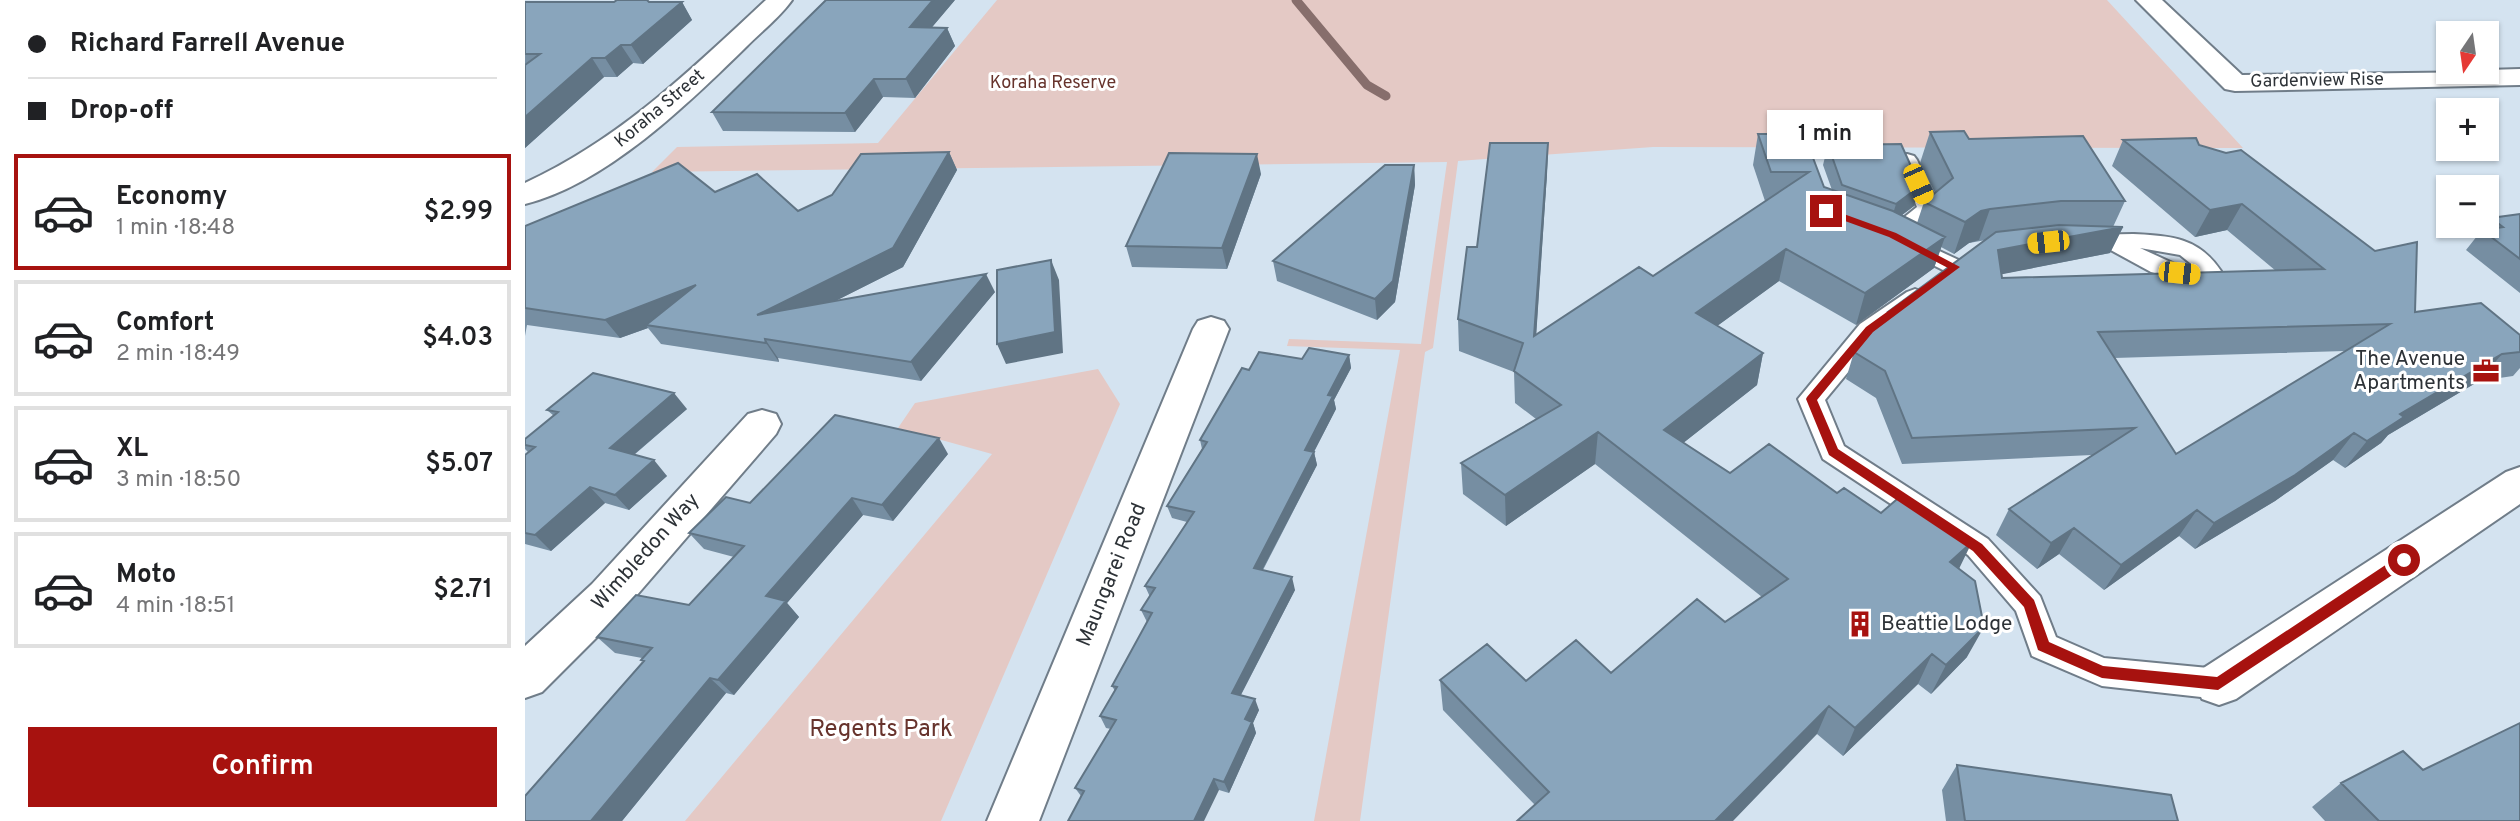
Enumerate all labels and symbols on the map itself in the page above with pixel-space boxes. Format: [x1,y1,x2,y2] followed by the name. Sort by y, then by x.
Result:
[2436,21,2499,84] north arrow
[610,65,710,153] street label: Koraha Street
[2250,68,2384,94] street label: Gardenview Rise
[990,72,1116,95] park label: Koraha Reserve
[1768,110,1884,158] callout: 1 min
[1900,161,1937,207] car
[1810,195,1842,227] route end
[2027,229,2070,255] car
[2158,260,2201,286] car
[2353,346,2465,397] place label: The Avenue Apartments
[2471,356,2501,386] office icon: The Avenue Apartments
[586,488,706,616] street label: Wimbledon Way
[1071,499,1153,651] street label: Maungarei Road
[2388,544,2420,576] route start
[1845,609,1875,639] building icon: Beattie Lodge
[1881,611,2012,638] place label: Beattie Lodge
[809,715,953,745] park label: Regents Park

